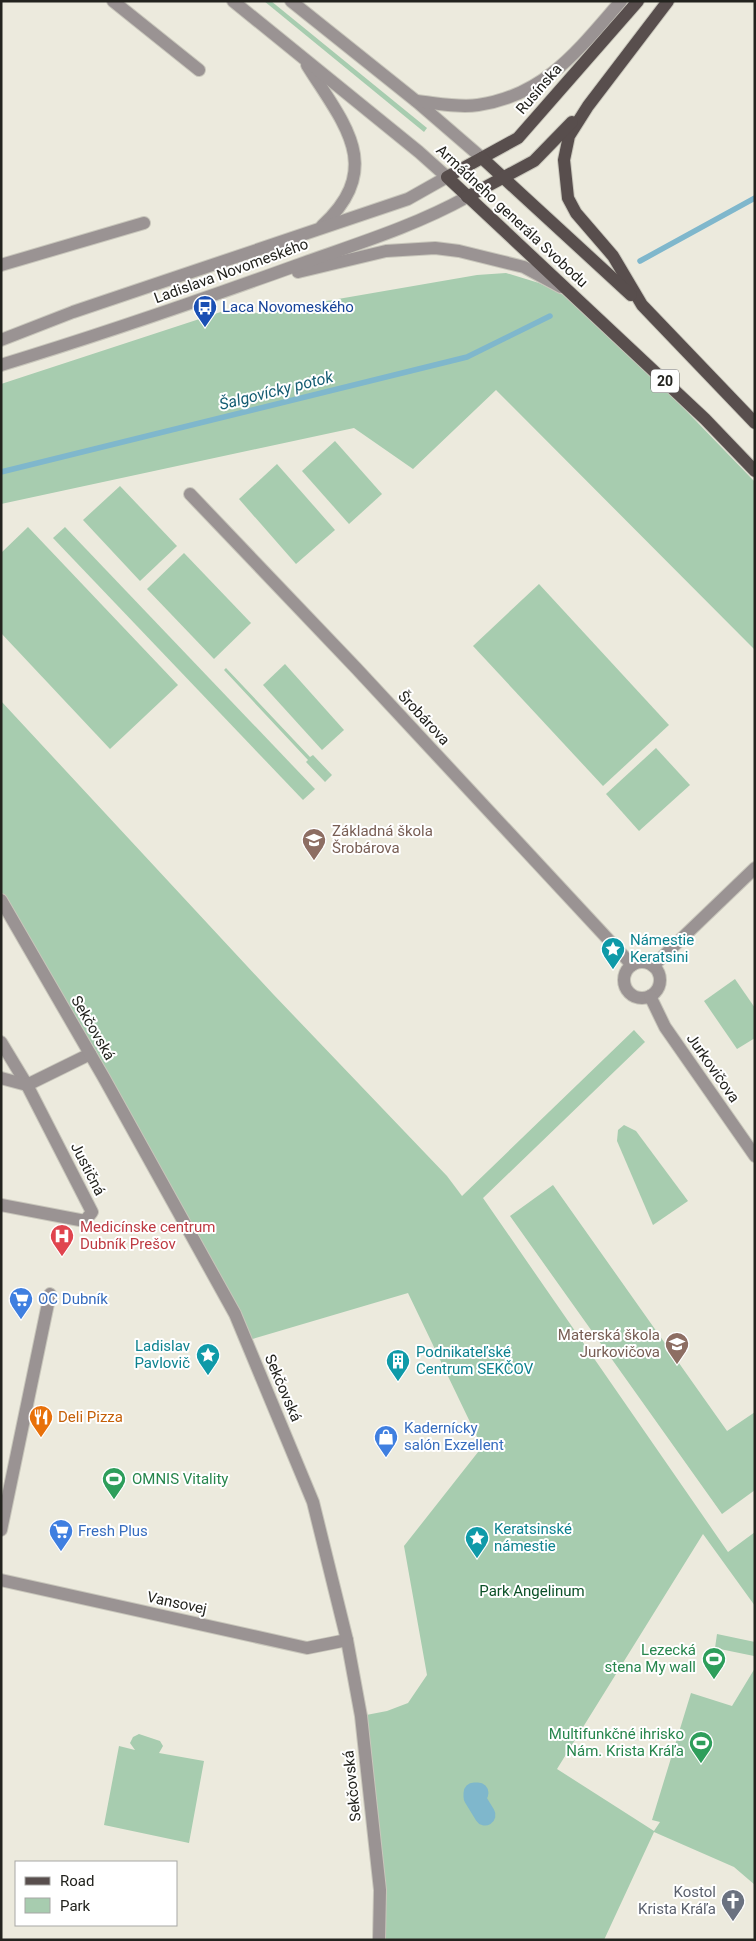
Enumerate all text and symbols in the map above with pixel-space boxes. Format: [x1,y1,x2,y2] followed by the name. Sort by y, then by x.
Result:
[512,60,566,118] street label: Rusínska
[432,141,592,291] street label: Armádneho generála Svobodu
[151,235,311,307] street label: Ladislava Novomeského
[192,294,218,328] bus stop icon: Laca Novomeského
[222,298,354,316] place label: Laca Novomeského
[217,366,336,414] water label: Šalgovícky potok
[651,370,679,392] road number: 20
[394,687,454,749] street label: Šrobárova
[332,822,433,857] place label: Základná škola Šrobárova
[301,827,327,861] school or university icon: Základná škola Šrobárova
[630,931,694,966] place label: Námestie Keratsini
[600,936,626,970] place icon: Námestie Keratsini
[67,993,119,1063] street label: Sekčovská
[683,1030,743,1106] street label: Jurkovičova
[67,1139,109,1199] street label: Justičná
[80,1218,215,1253] place label: Medicínske centrum Dubník Prešov
[49,1223,75,1257] hospital icon: Medicínske centrum Dubník Prešov
[8,1286,34,1320] supermarket icon: OC Dubník
[38,1290,108,1308] place label: OC Dubník
[558,1326,660,1361] place label: Materská škola Jurkovičova
[664,1331,690,1365] school or university icon: Materská škola Jurkovičova
[134,1337,190,1372] place label: Ladislav Pavlovič
[195,1342,221,1376] place icon: Ladislav Pavlovič
[416,1343,534,1378] place label: Podnikateľské Centrum SEKČOV
[385,1348,411,1382] building icon: Podnikateľské Centrum SEKČOV
[261,1352,305,1424] street label: Sekčovská
[28,1404,54,1438] restaurant icon: Deli Pizza
[58,1408,123,1426] place label: Deli Pizza
[404,1419,504,1454] place label: Kadernícky salón Exzellent
[373,1424,399,1458] shop icon: Kadernícky salón Exzellent
[101,1466,127,1500] sports icon: OMNIS Vitality
[132,1470,228,1488] place label: OMNIS Vitality
[48,1518,74,1552] supermarket icon: Fresh Plus
[494,1520,572,1555] place label: Keratsinské námestie
[78,1522,148,1540] place label: Fresh Plus
[464,1525,490,1559] place icon: Keratsinské námestie
[479,1582,585,1600] park label: Park Angelinum
[146,1588,208,1618] street label: Vansovej
[605,1641,696,1676] place label: Lezecká stena My wall
[701,1646,727,1680] sports icon: Lezecká stena My wall
[549,1725,684,1760] place label: Multifunkčné ihrisko Nám. Krista Kráľa
[688,1730,714,1764] sports icon: Multifunkčné ihrisko Nám. Krista Kráľa
[339,1750,365,1822] street label: Sekčovská
[15,1861,178,1926] legend
[60,1872,94,1890] text: Road
[638,1883,716,1918] place label: Kostol Krista Kráľa
[720,1888,746,1922] church icon: Kostol Krista Kráľa
[60,1897,91,1915] text: Park

